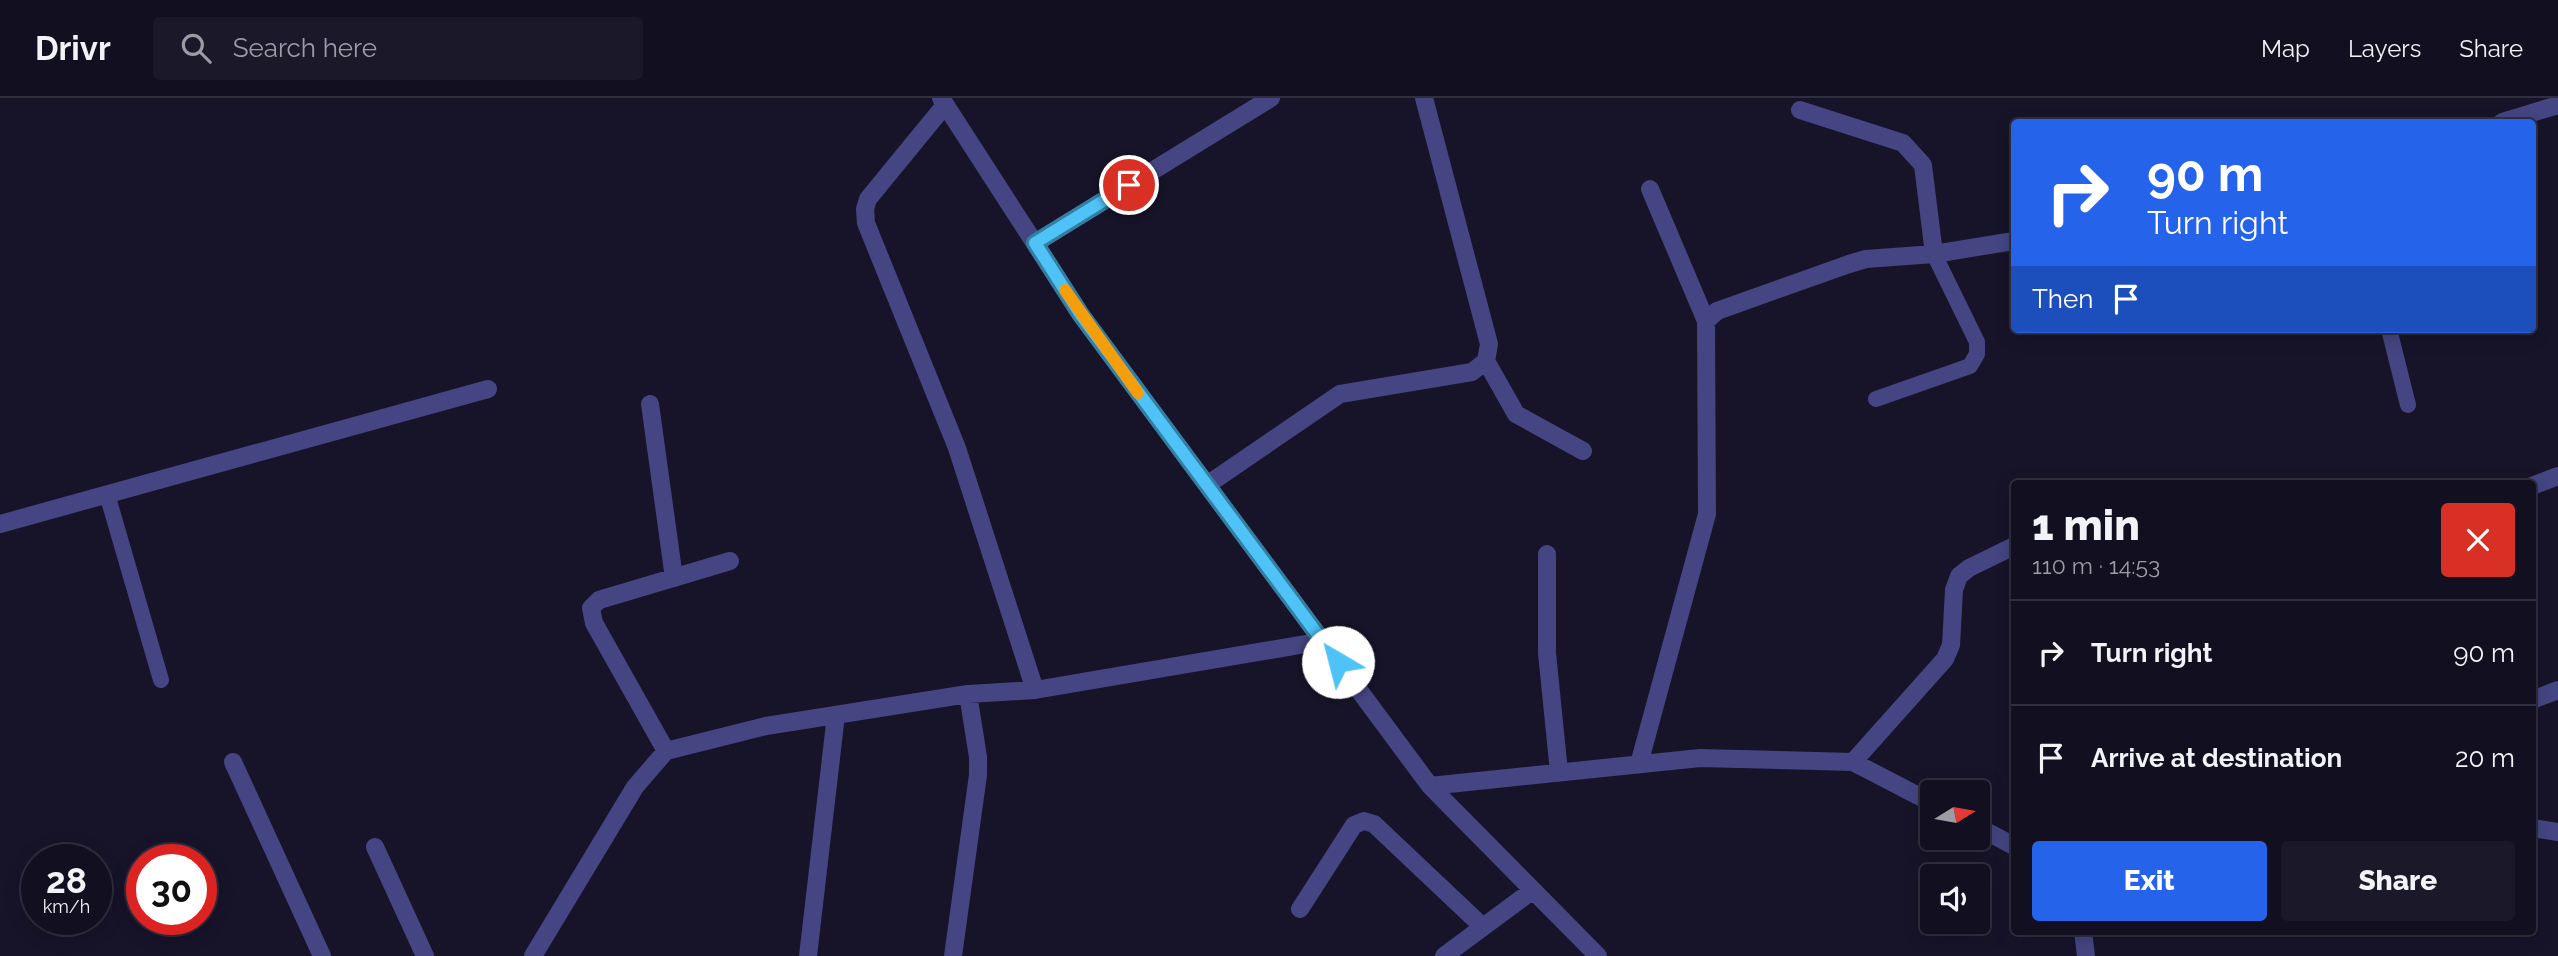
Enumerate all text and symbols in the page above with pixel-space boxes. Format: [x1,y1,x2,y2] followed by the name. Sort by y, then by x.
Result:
[153,17,643,80] search box
[35,29,111,68] text: Drivr
[177,29,215,67] icon: search
[233,33,377,63] text: Search here
[2261,34,2310,63] text: Map
[2348,34,2421,63] text: Layers
[2459,34,2523,63] text: Share
[2147,145,2263,202] text: 90 m
[2032,147,2123,238] icon: right
[1099,155,1159,215] pin
[1110,166,1148,204] icon: arrive
[2147,204,2288,241] text: Turn right
[2107,280,2145,318] icon: arrive
[2032,284,2093,314] text: Then
[2032,501,2140,550] text: 1 min
[2441,503,2515,577] button: close
[2032,552,2160,579] text: 110 m · 14:53
[1301,625,1375,699] position arrow
[2032,634,2070,672] icon: right
[2091,638,2212,668] text: Turn right
[2453,638,2515,668] text: 90 m
[2032,739,2070,777] icon: arrive
[2091,743,2342,773] text: Arrive at destination
[2455,743,2515,773] text: 20 m
[1920,780,1990,850] north arrow
[1920,780,1990,934] map controls
[2032,841,2267,921] button: Exit
[2281,841,2515,921] button: Share
[126,844,217,935] speed limit sign: 30
[46,860,87,901] text: 28
[1920,864,1990,934] button: sound
[43,896,90,917] text: km/h

